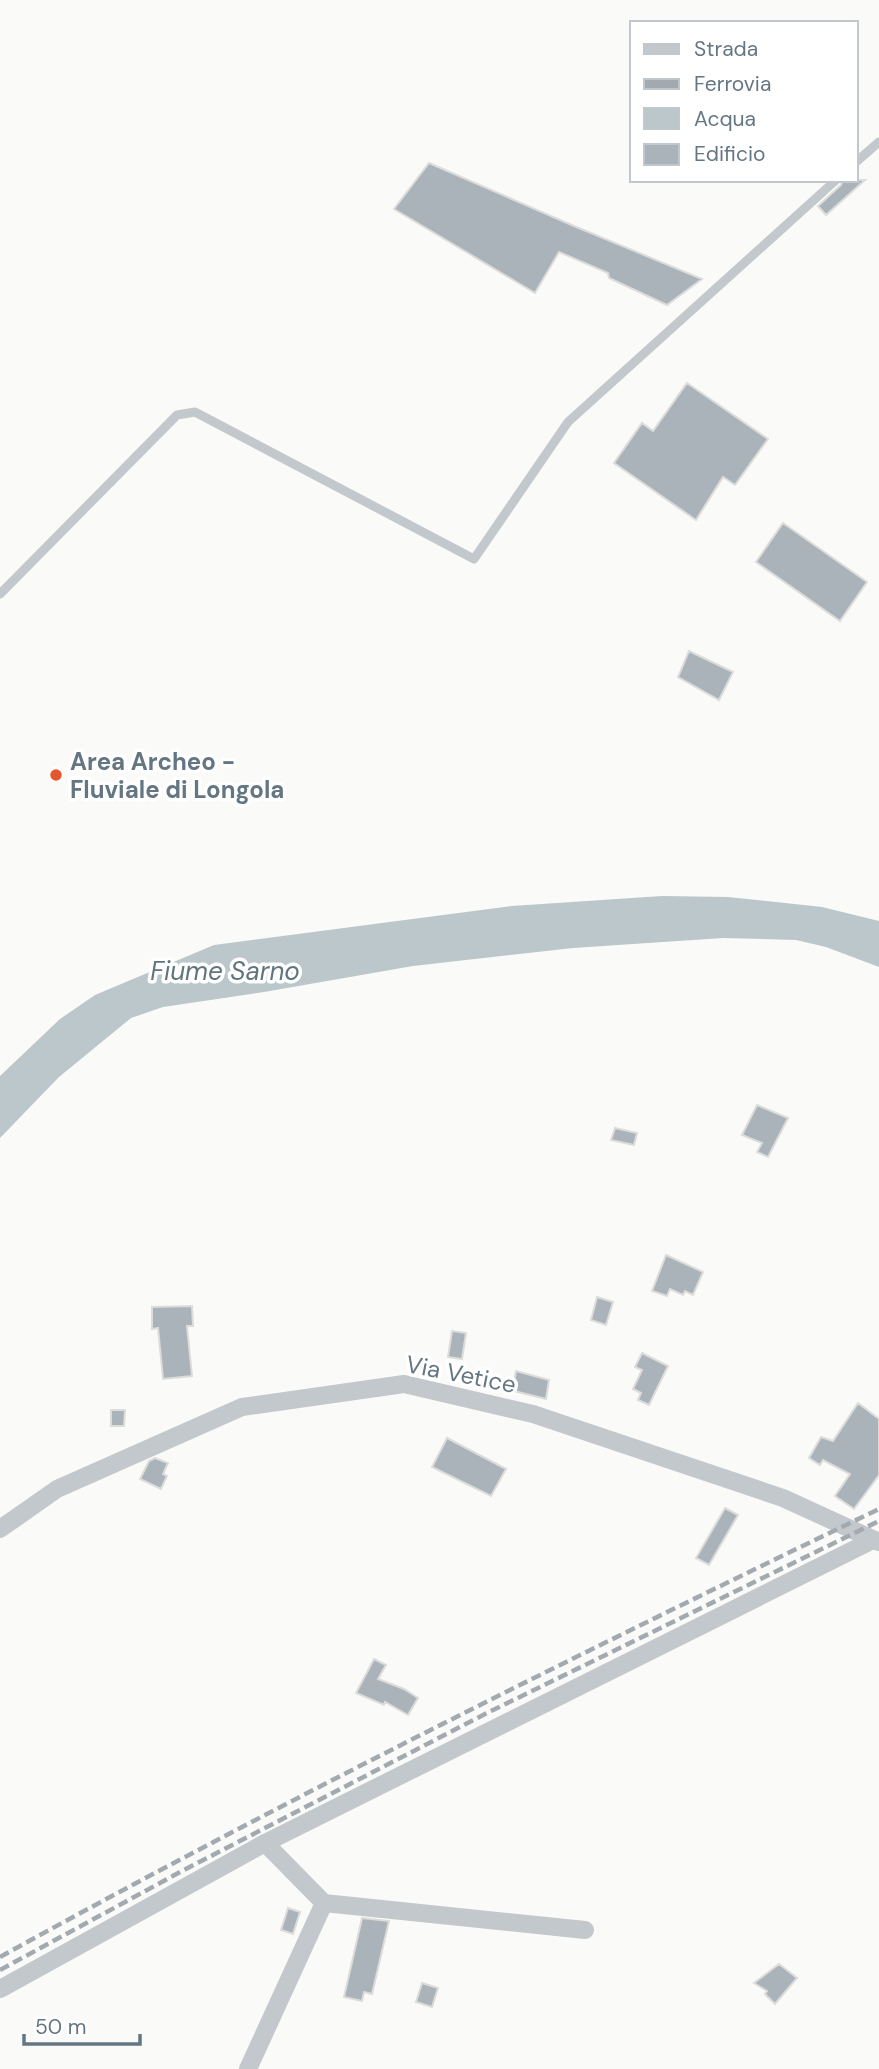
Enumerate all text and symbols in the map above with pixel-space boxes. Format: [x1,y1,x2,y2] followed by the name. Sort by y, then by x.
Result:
[630,21,858,182] legend
[694,35,758,63] text: Strada
[694,70,771,98] text: Ferrovia
[694,105,756,133] text: Acqua
[694,140,765,168] text: Edificio
[70,746,284,805] place label: Area Archeo - Fluviale di Longola
[48,767,64,783] marker: Area Archeo - Fluviale di Longola
[150,954,300,988] water label: Fiume Sarno
[403,1348,519,1400] street label: Via Vetice
[24,2002,140,2046] scale bar
[35,2013,86,2041] text: 50 m

